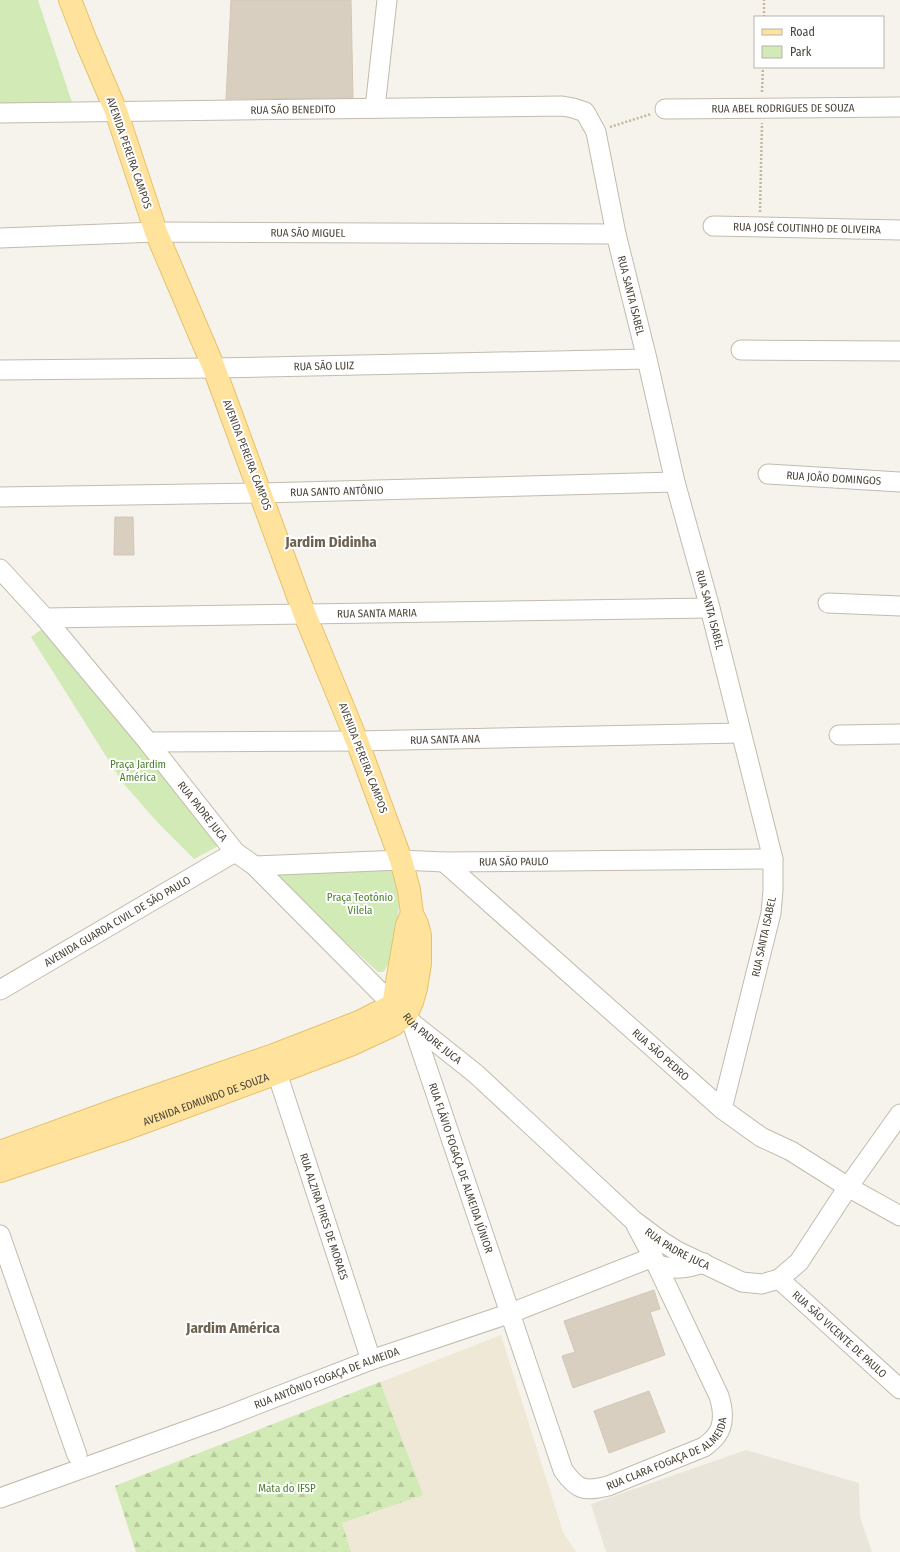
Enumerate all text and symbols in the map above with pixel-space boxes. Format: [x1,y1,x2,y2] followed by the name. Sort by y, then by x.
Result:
[754,16,884,68] legend
[790,25,815,39] text: Road
[790,45,812,59] text: Park
[104,95,154,211] street label: AVENIDA PEREIRA CAMPOS
[711,101,855,115] street label: RUA ABEL RODRIGUES DE SOUZA
[250,102,336,116] street label: RUA SÃO BENEDITO
[733,220,881,236] street label: RUA JOSÉ COUTINHO DE OLIVEIRA
[270,226,345,239] street label: RUA SÃO MIGUEL
[615,254,647,337] street label: RUA SANTA ISABEL
[294,359,354,373] street label: RUA SÃO LUIZ
[220,398,274,513] street label: AVENIDA PEREIRA CAMPOS
[786,469,882,487] street label: RUA JOÃO DOMINGOS
[290,483,384,499] street label: RUA SANTO ANTÔNIO
[284,533,377,551] district label: Jardim Didinha
[693,569,727,651] street label: RUA SANTA ISABEL
[337,606,417,620] street label: RUA SANTA MARIA
[336,701,390,816] street label: AVENIDA PEREIRA CAMPOS
[410,732,480,746] street label: RUA SANTA ANA
[110,758,166,784] park label: Praça Jardim América
[175,779,231,844] street label: RUA PADRE JUCA
[479,855,549,868] street label: RUA SÃO PAULO
[42,873,193,969] street label: AVENIDA GUARDA CIVIL DE SÃO PAULO
[327,891,393,917] park label: Praça Teotônio Vilela
[749,896,779,978] street label: RUA SANTA ISABEL
[400,1010,464,1067] street label: RUA PADRE JUCA
[630,1026,692,1083] street label: RUA SÃO PEDRO
[141,1070,271,1128] street label: AVENIDA EDMUNDO DE SOUZA
[426,1081,496,1255] street label: RUA FLÁVIO FOGAÇA DE ALMEIDA JÚNIOR
[297,1151,351,1282] street label: RUA ALZIRA PIRES DE MORAES
[643,1225,712,1272] street label: RUA PADRE JUCA
[790,1288,890,1380] street label: RUA SÃO VICENTE DE PAULO
[185,1319,280,1337] district label: Jardim América
[252,1344,401,1411] street label: RUA ANTÔNIO FOGAÇA DE ALMEIDA
[604,1416,729,1493] street label: RUA CLARA FOGAÇA DE ALMEIDA
[258,1482,316,1495] park label: Mata do IFSP

